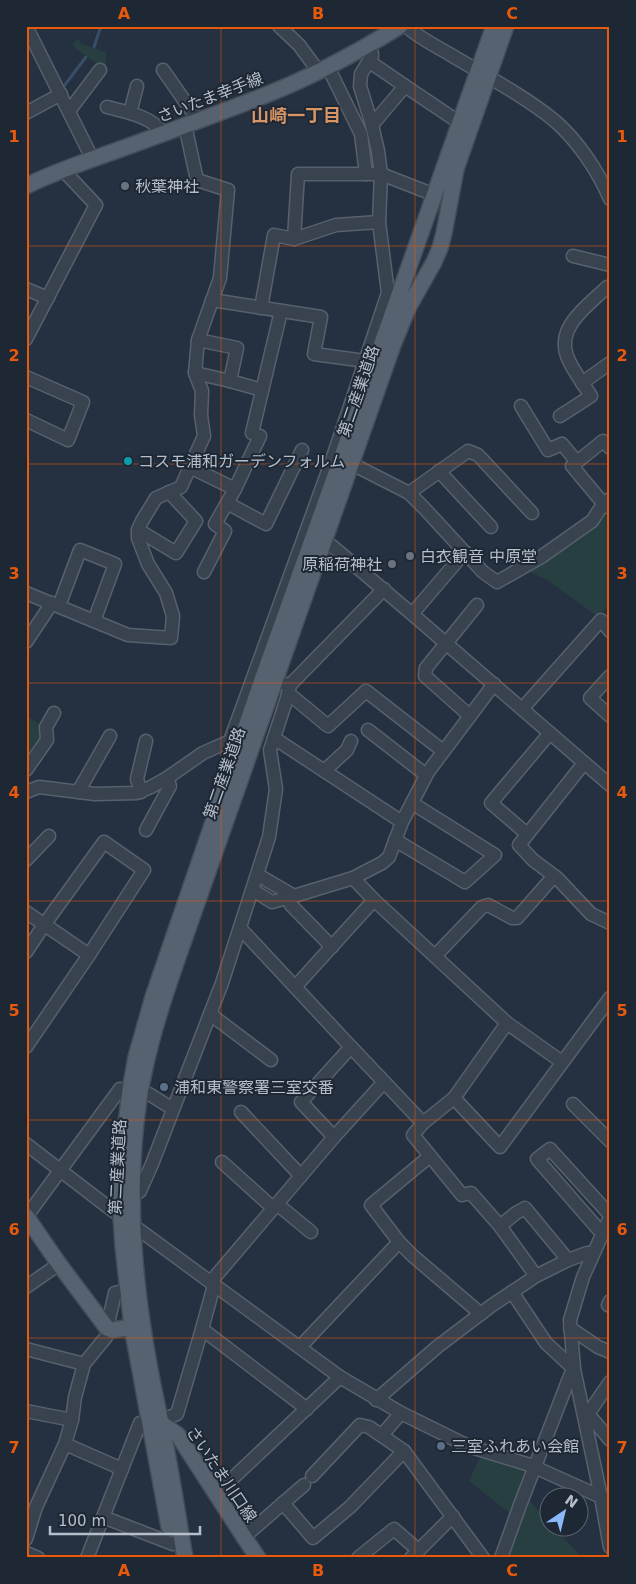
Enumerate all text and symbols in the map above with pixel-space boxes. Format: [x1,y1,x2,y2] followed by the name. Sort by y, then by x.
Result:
[118,4,131,23] text: A
[312,4,324,23] text: B
[506,4,518,23] text: C
[155,69,266,126] street label: さいたま幸手線
[251,105,341,126] district label: 山崎一丁目
[8,127,20,146] text: 1
[616,127,628,146] text: 1
[135,177,199,196] place label: 秋葉神社
[119,180,131,192] marker: 秋葉神社
[334,343,383,440] street label: 第二産業道路
[8,346,20,365] text: 2
[616,346,628,365] text: 2
[138,452,345,471] place label: コスモ浦和ガーデンフォルム
[122,455,134,467] marker: コスモ浦和ガーデンフォルム
[420,547,537,566] place label: 白衣観音 中原堂
[404,550,416,562] marker: 白衣観音 中原堂
[302,555,382,574] place label: 原稲荷神社
[386,558,398,570] marker: 原稲荷神社
[8,564,20,583] text: 3
[616,564,628,583] text: 3
[200,725,249,822] street label: 第二産業道路
[8,783,20,802] text: 4
[616,783,628,802] text: 4
[8,1001,20,1020] text: 5
[616,1001,628,1020] text: 5
[174,1078,334,1097] place label: 浦和東警察署三室交番
[158,1081,170,1093] marker: 浦和東警察署三室交番
[105,1119,129,1215] street label: 第二産業道路
[8,1220,20,1239] text: 6
[616,1220,628,1239] text: 6
[183,1423,261,1526] street label: さいたま川口線
[451,1437,579,1456] place label: 三室ふれあい会館
[8,1438,20,1457] text: 7
[616,1438,628,1457] text: 7
[435,1440,447,1452] marker: 三室ふれあい会館
[538,1486,588,1536] north arrow
[562,1491,581,1511] text: N
[50,1504,200,1536] scale bar
[58,1512,106,1530] text: 100 m
[118,1561,131,1580] text: A
[312,1561,324,1580] text: B
[506,1561,518,1580] text: C

